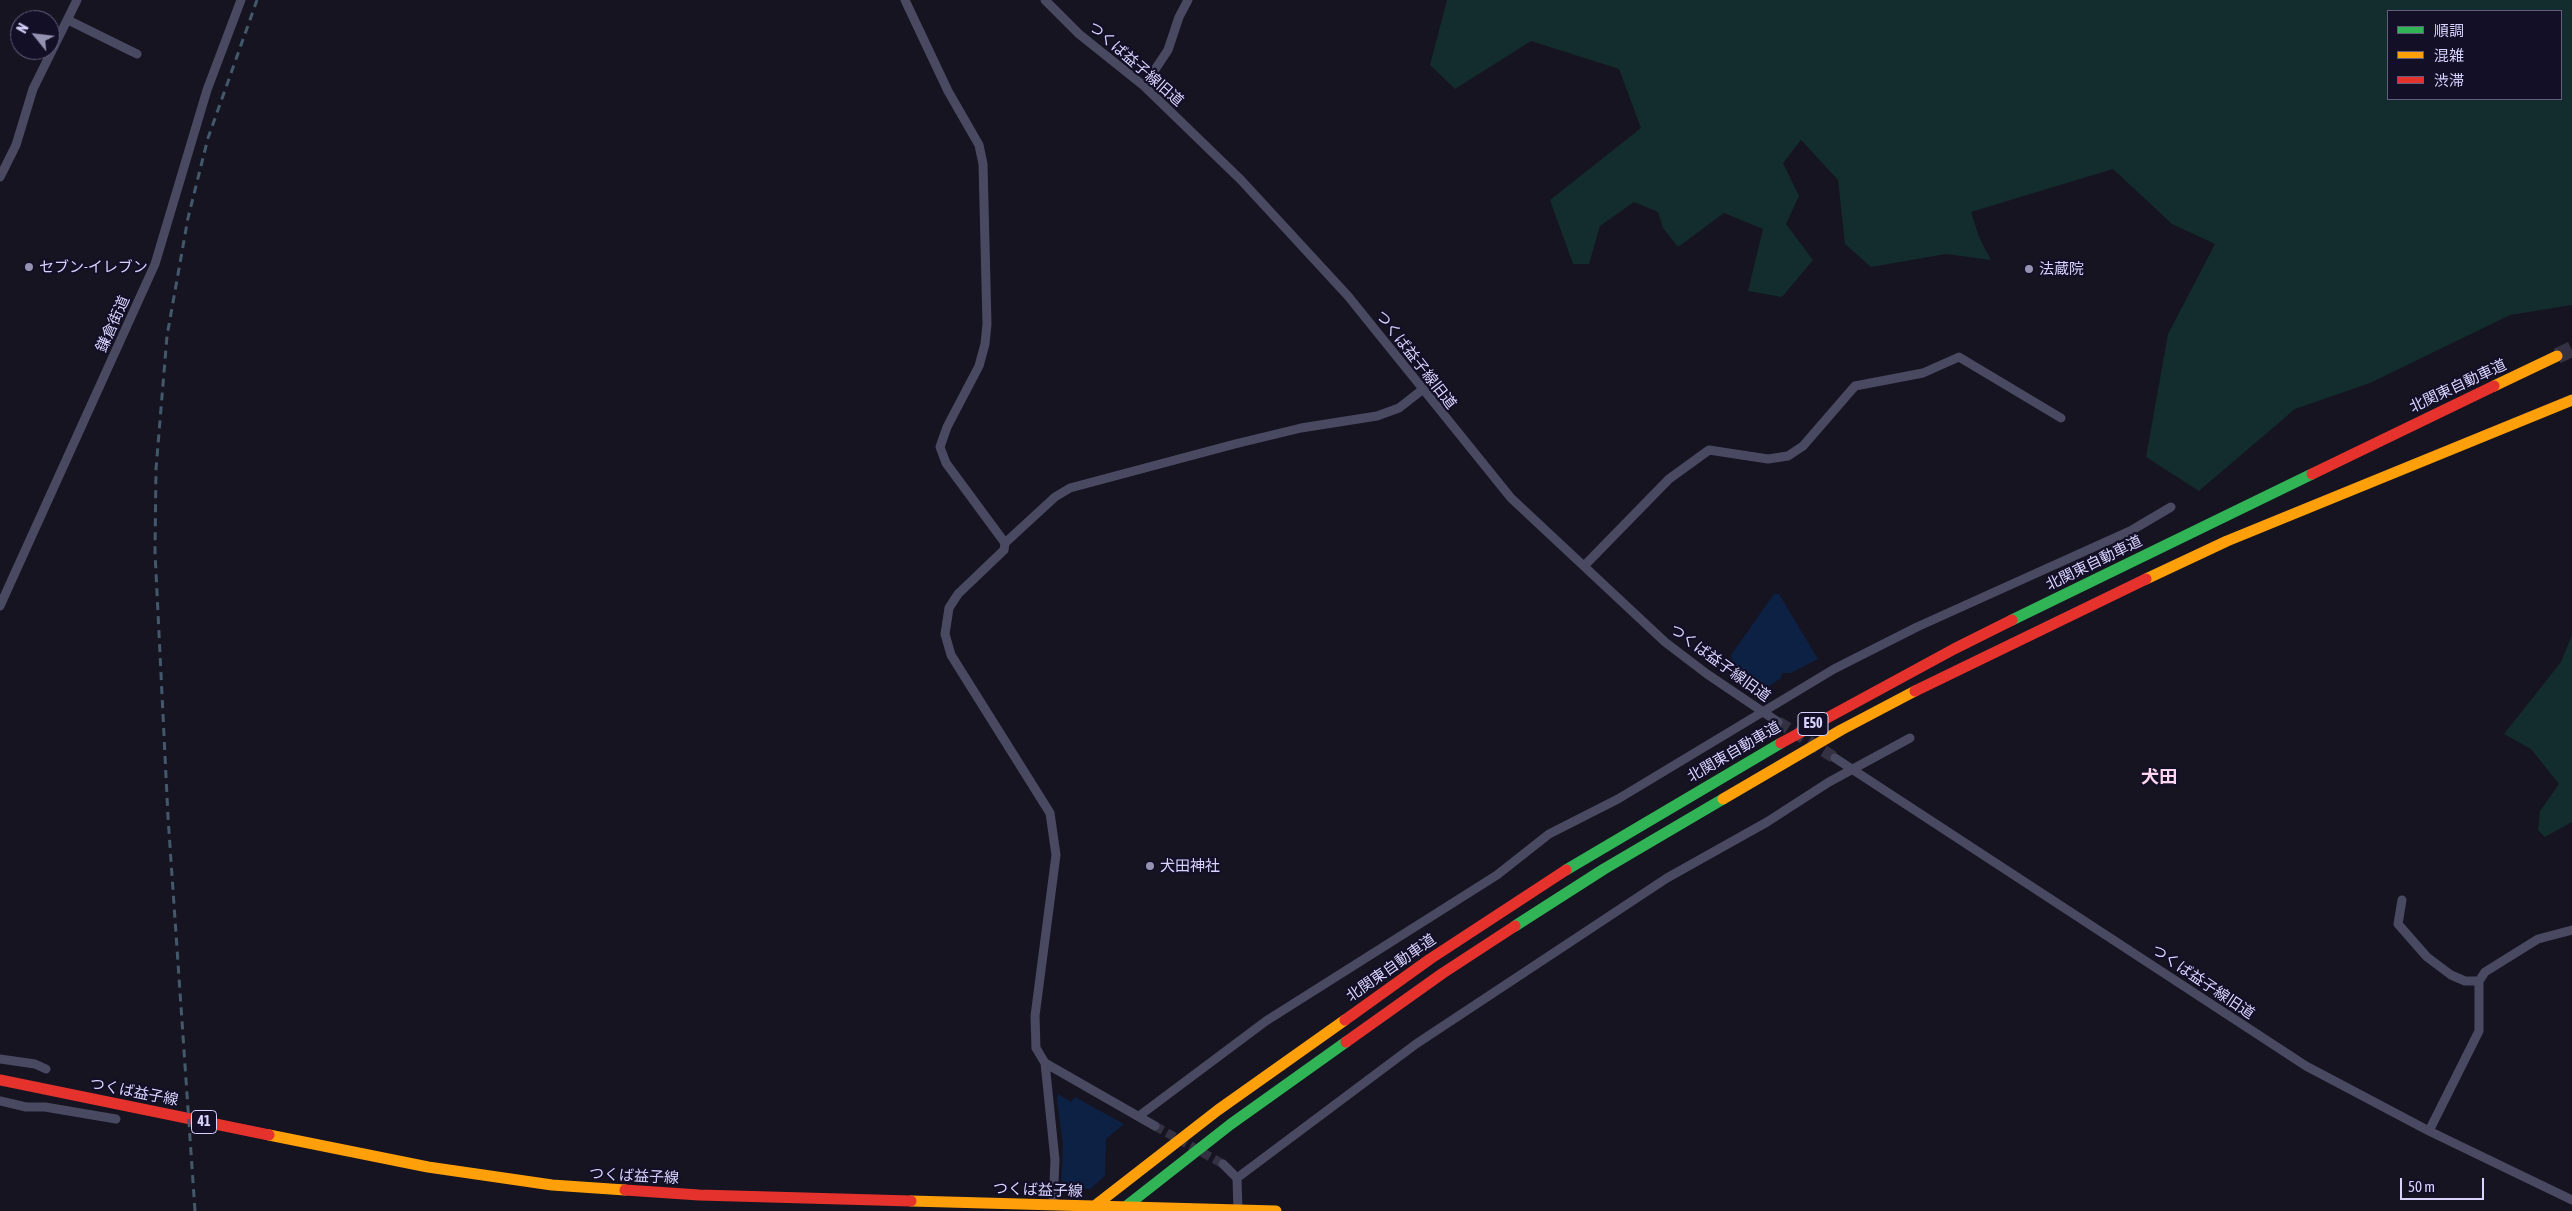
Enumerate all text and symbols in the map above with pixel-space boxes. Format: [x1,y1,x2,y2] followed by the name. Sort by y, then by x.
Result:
[10,10,60,60] north arrow
[2387,10,2562,100] legend
[1085,18,1187,110] street label: つくば益子線旧道
[14,21,32,36] text: N
[2434,22,2464,39] text: 順調
[2434,47,2464,64] text: 混雑
[2434,72,2464,89] text: 渋滞
[39,258,148,276] place label: セブン-イレブン
[2039,260,2084,278] place label: 法蔵院
[23,261,35,273] marker: セブン-イレブン
[2023,263,2035,275] marker: 法蔵院
[93,293,133,355] street label: 鎌倉街道
[1372,307,1460,413] street label: つくば益子線旧道
[2407,356,2509,416] street label: 北関東自動車道
[2043,532,2145,594] street label: 北関東自動車道
[1666,620,1774,706] street label: つくば益子線旧道
[1798,712,1828,736] road number: E50
[1684,718,1784,786] street label: 北関東自動車道
[2141,766,2177,788] district label: 犬田
[1160,857,1220,875] place label: 犬田神社
[1144,860,1156,872] marker: 犬田神社
[1343,931,1439,1005] street label: 北関東自動車道
[2148,941,2258,1023] street label: つくば益子線旧道
[88,1075,180,1109] street label: つくば益子線
[192,1110,216,1134] road number: 41
[589,1165,679,1187] street label: つくば益子線
[2402,1168,2486,1200] scale bar
[2408,1178,2435,1195] text: 50 m
[993,1179,1083,1201] street label: つくば益子線

